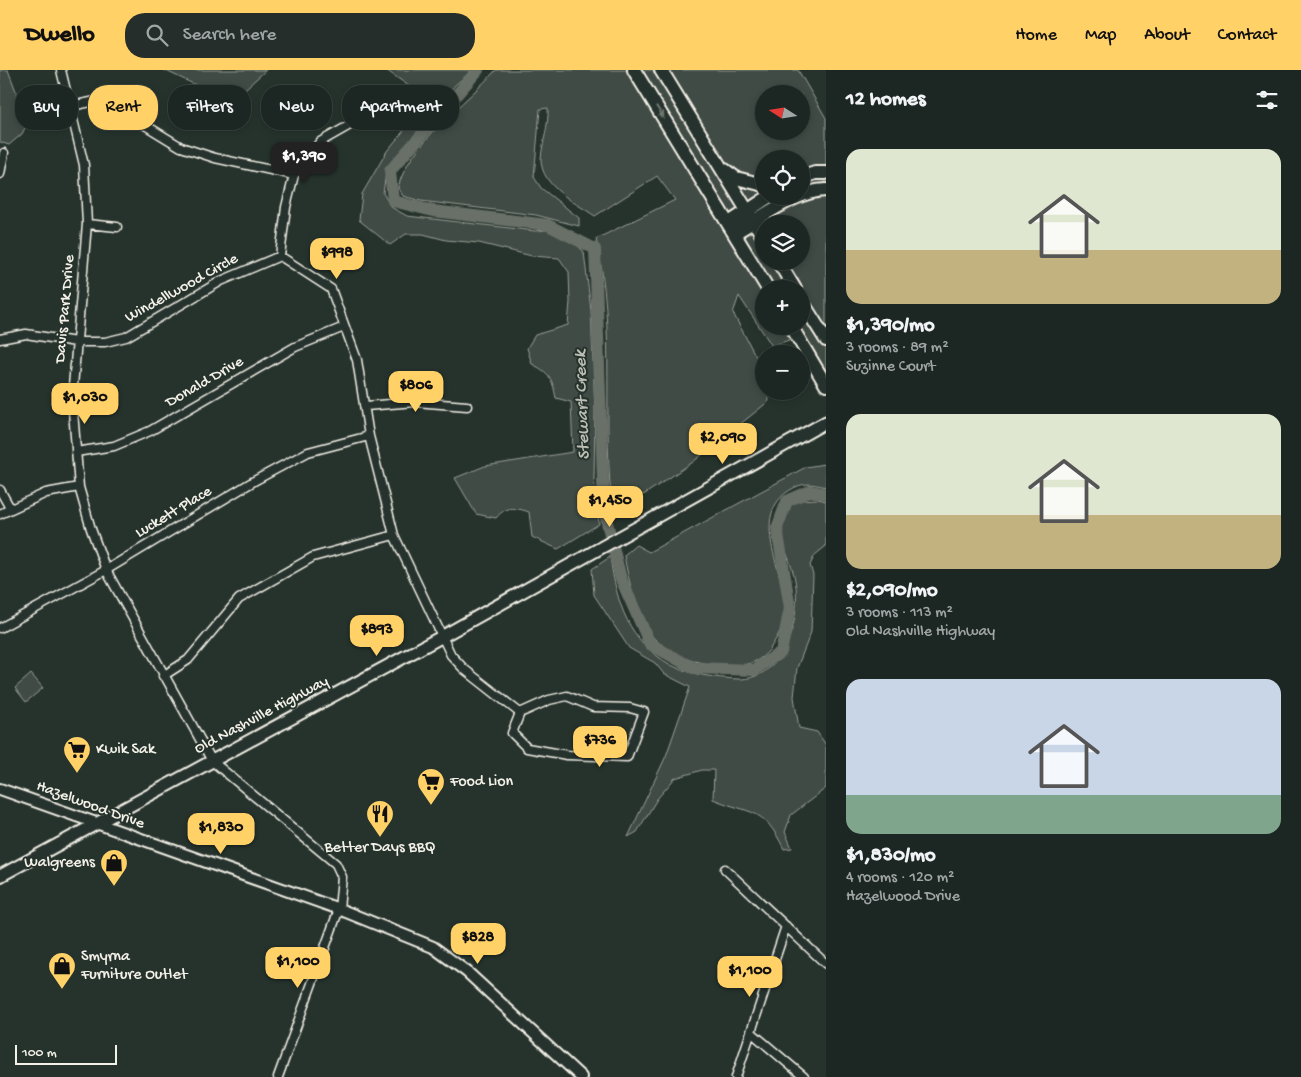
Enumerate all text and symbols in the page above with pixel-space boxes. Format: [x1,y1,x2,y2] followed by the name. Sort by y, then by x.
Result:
[125,13,475,58] search box
[25,21,95,50] text: Dwello
[143,21,171,49] icon: search
[183,24,276,47] text: Search here
[1015,25,1057,46] text: Home
[1085,25,1116,46] text: Map
[1144,25,1190,46] text: About
[1218,25,1276,46] text: Contact
[15,85,78,130] chip: Buy
[88,85,158,130] chip: Rent
[168,85,251,130] chip: Filters
[261,85,332,130] chip: New
[342,85,459,130] chip: Apartment
[755,85,810,140] north arrow
[755,85,810,400] map controls
[1253,86,1281,114] icon: filters
[846,88,925,113] text: 12 homes
[655,105,665,118] one-way arrow
[263,142,345,184] pin: $1,390
[282,148,326,167] text: $1,390
[755,150,810,205] button: locate
[1019,181,1109,271] icon: home
[755,215,810,270] button: layers
[307,238,367,280] pin: $998
[321,244,353,263] text: $998
[122,250,243,328] street label: Windellwood Circle
[52,253,80,365] street label: Davis Park Drive
[755,280,810,335] button: +
[846,314,935,339] text: $1,390/mo
[846,339,948,358] text: 3 rooms · 89 m²
[755,345,810,400] button: −
[571,348,595,460] water label: Stewart Creek
[162,353,248,413] street label: Donald Drive
[846,358,935,377] text: Suzinne Court
[386,370,446,413] pin: $806
[399,377,433,396] text: $806
[44,382,126,425] pin: $1,030
[62,389,108,408] text: $1,030
[682,422,764,465] pin: $2,090
[700,429,746,448] text: $2,090
[1019,446,1109,536] icon: home
[132,482,216,543] street label: Luckett Place
[569,486,651,528] pin: $1,450
[588,492,632,511] text: $1,450
[846,579,938,604] text: $2,090/mo
[846,604,953,623] text: 3 rooms · 113 m²
[347,614,407,657] pin: $893
[361,621,393,640] text: $893
[846,623,995,642] text: Old Nashville Highway
[192,673,332,759] street label: Old Nashville Highway
[1019,711,1109,801] icon: home
[570,726,630,768] pin: $736
[584,732,616,751] text: $736
[62,735,92,774] supermarket icon: Kwik Sak
[96,741,157,760] place label: Kwik Sak
[416,767,446,806] supermarket icon: Food Lion
[449,773,514,792] place label: Food Lion
[33,778,147,835] street label: Hazelwood Drive
[365,799,395,838] restaurant icon: Better Days BBQ
[180,812,262,855] pin: $1,830
[199,819,243,838] text: $1,830
[323,839,436,858] place label: Better Days BBQ
[846,844,936,869] text: $1,830/mo
[99,848,129,887] shop icon: Walgreens
[24,854,96,873] place label: Walgreens
[846,869,954,888] text: 4 rooms · 120 m²
[846,888,960,907] text: Hazelwood Drive
[448,922,508,965] pin: $828
[462,929,494,948] text: $828
[257,946,339,989] pin: $1,100
[80,948,189,985] place label: Smyrna Furniture Outlet
[47,951,77,990] shop icon: Smyrna Furniture Outlet
[276,953,320,972] text: $1,100
[709,956,791,998] pin: $1,100
[728,962,772,981] text: $1,100
[15,1042,118,1065] scale bar
[22,1045,57,1062] text: 100 m

